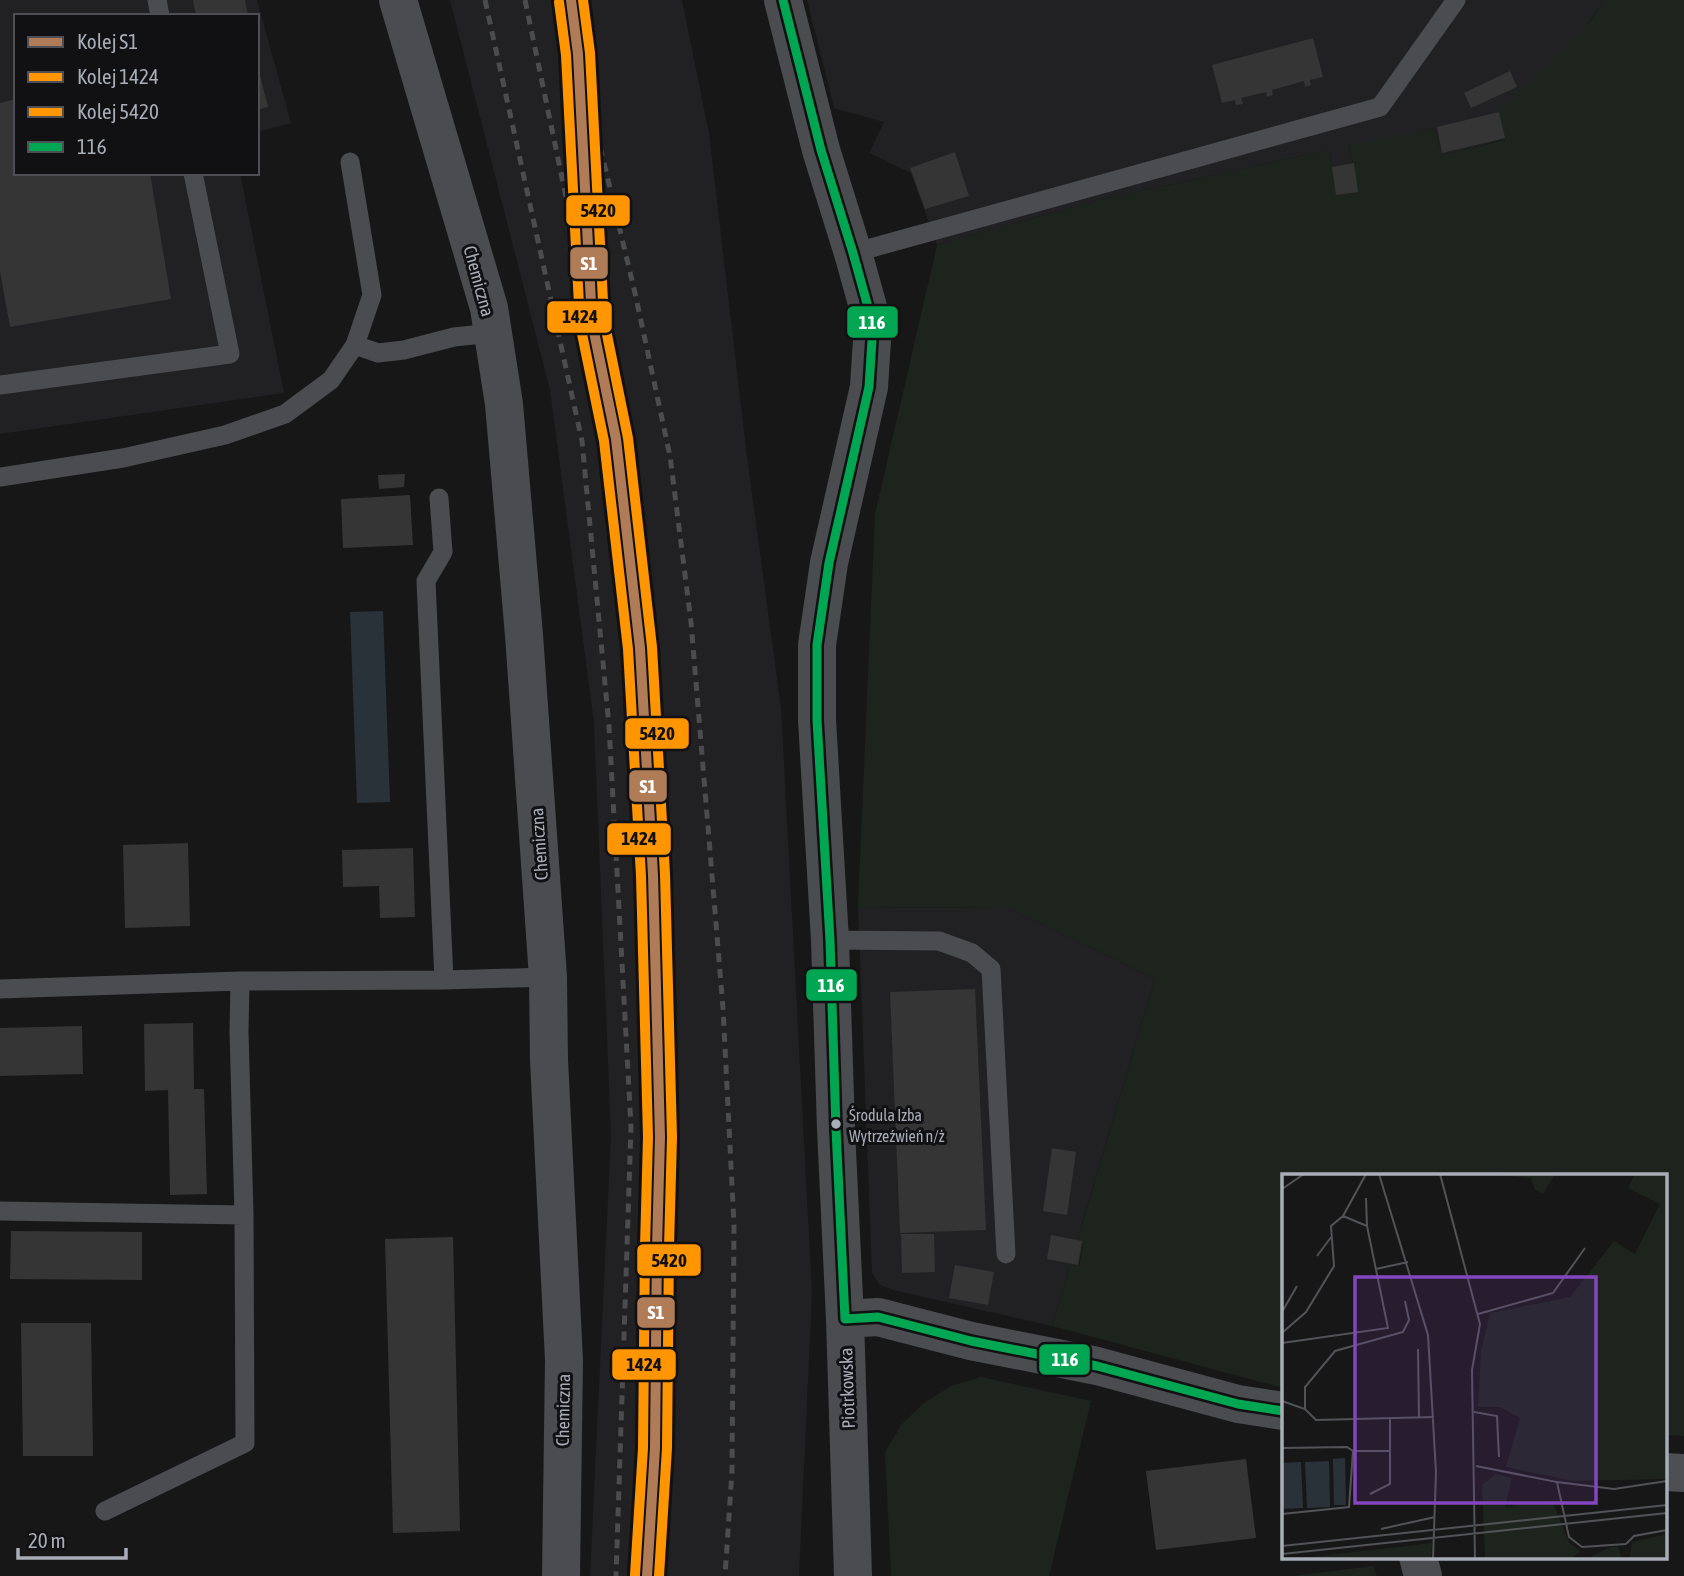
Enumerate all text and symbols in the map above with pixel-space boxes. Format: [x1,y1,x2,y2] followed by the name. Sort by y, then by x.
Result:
[14,14,259,175] legend
[77,29,138,53] text: Kolej S1
[77,64,159,88] text: Kolej 1424
[77,99,159,123] text: Kolej 5420
[77,134,107,158] text: 116
[565,194,631,227] line badge: 5420
[580,199,616,221] text: 5420
[459,243,499,319] street label: Chemiczna
[569,246,609,280] line badge: S1
[581,252,598,274] text: S1
[546,300,613,334] line badge: 1424
[562,305,598,327] text: 1424
[846,305,899,339] line badge: 116
[859,311,885,333] text: 116
[624,717,690,750] line badge: 5420
[639,722,675,744] text: 5420
[628,769,668,803] line badge: S1
[640,775,657,797] text: S1
[526,807,552,881] street label: Chemiczna
[606,822,672,856] line badge: 1424
[621,827,657,849] text: 1424
[805,968,858,1002] line badge: 116
[818,974,844,996] text: 116
[849,1106,945,1146] place label: Środula Izba Wytrzeźwień n/ż
[829,1117,843,1131] marker: Środula Izba Wytrzeźwień n/ż
[1282,1174,1666,1558] inset map
[636,1243,702,1277] line badge: 5420
[651,1249,687,1271] text: 5420
[636,1296,676,1329] line badge: S1
[648,1301,665,1323] text: S1
[1038,1343,1091,1376] line badge: 116
[835,1347,859,1429] street label: Piotrkowska
[611,1348,677,1381] line badge: 1424
[1052,1348,1078,1370] text: 116
[626,1353,662,1375] text: 1424
[552,1374,574,1446] street label: Chemiczna
[18,1516,126,1560] scale bar
[28,1528,66,1552] text: 20 m

